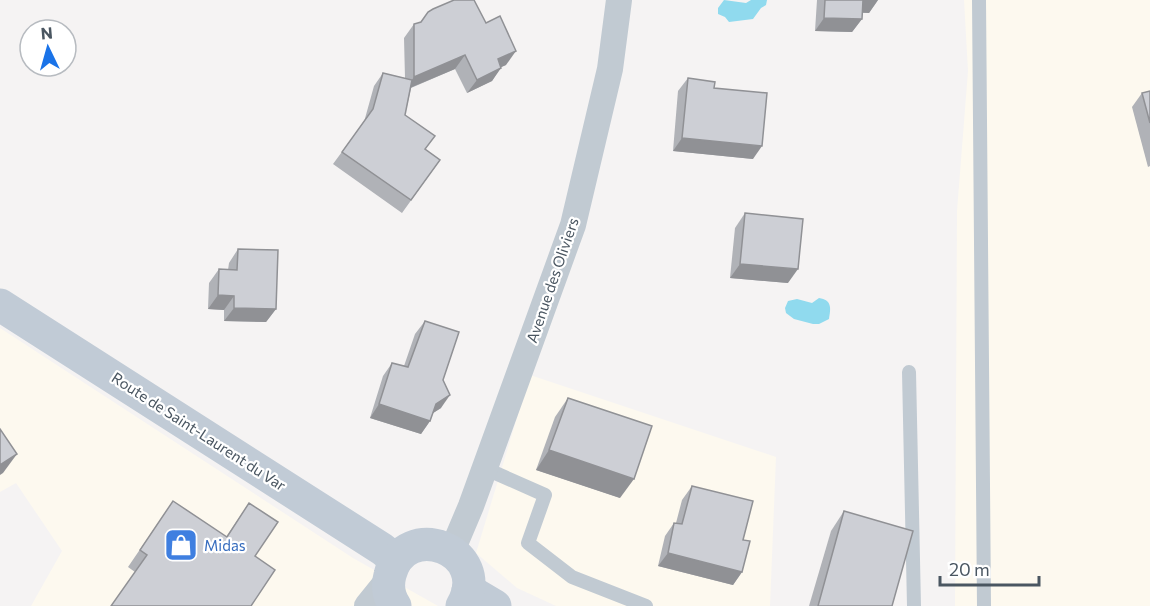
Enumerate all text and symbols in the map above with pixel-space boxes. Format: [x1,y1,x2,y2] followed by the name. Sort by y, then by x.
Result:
[18,18,78,78] north arrow
[40,23,53,43] text: N
[522,215,582,345] street label: Avenue des Oliviers
[109,368,289,494] street label: Route de Saint-Laurent du Var
[163,527,199,563] shop icon: Midas
[204,536,246,554] place label: Midas
[940,549,1039,587] scale bar
[949,558,990,580] text: 20 m

